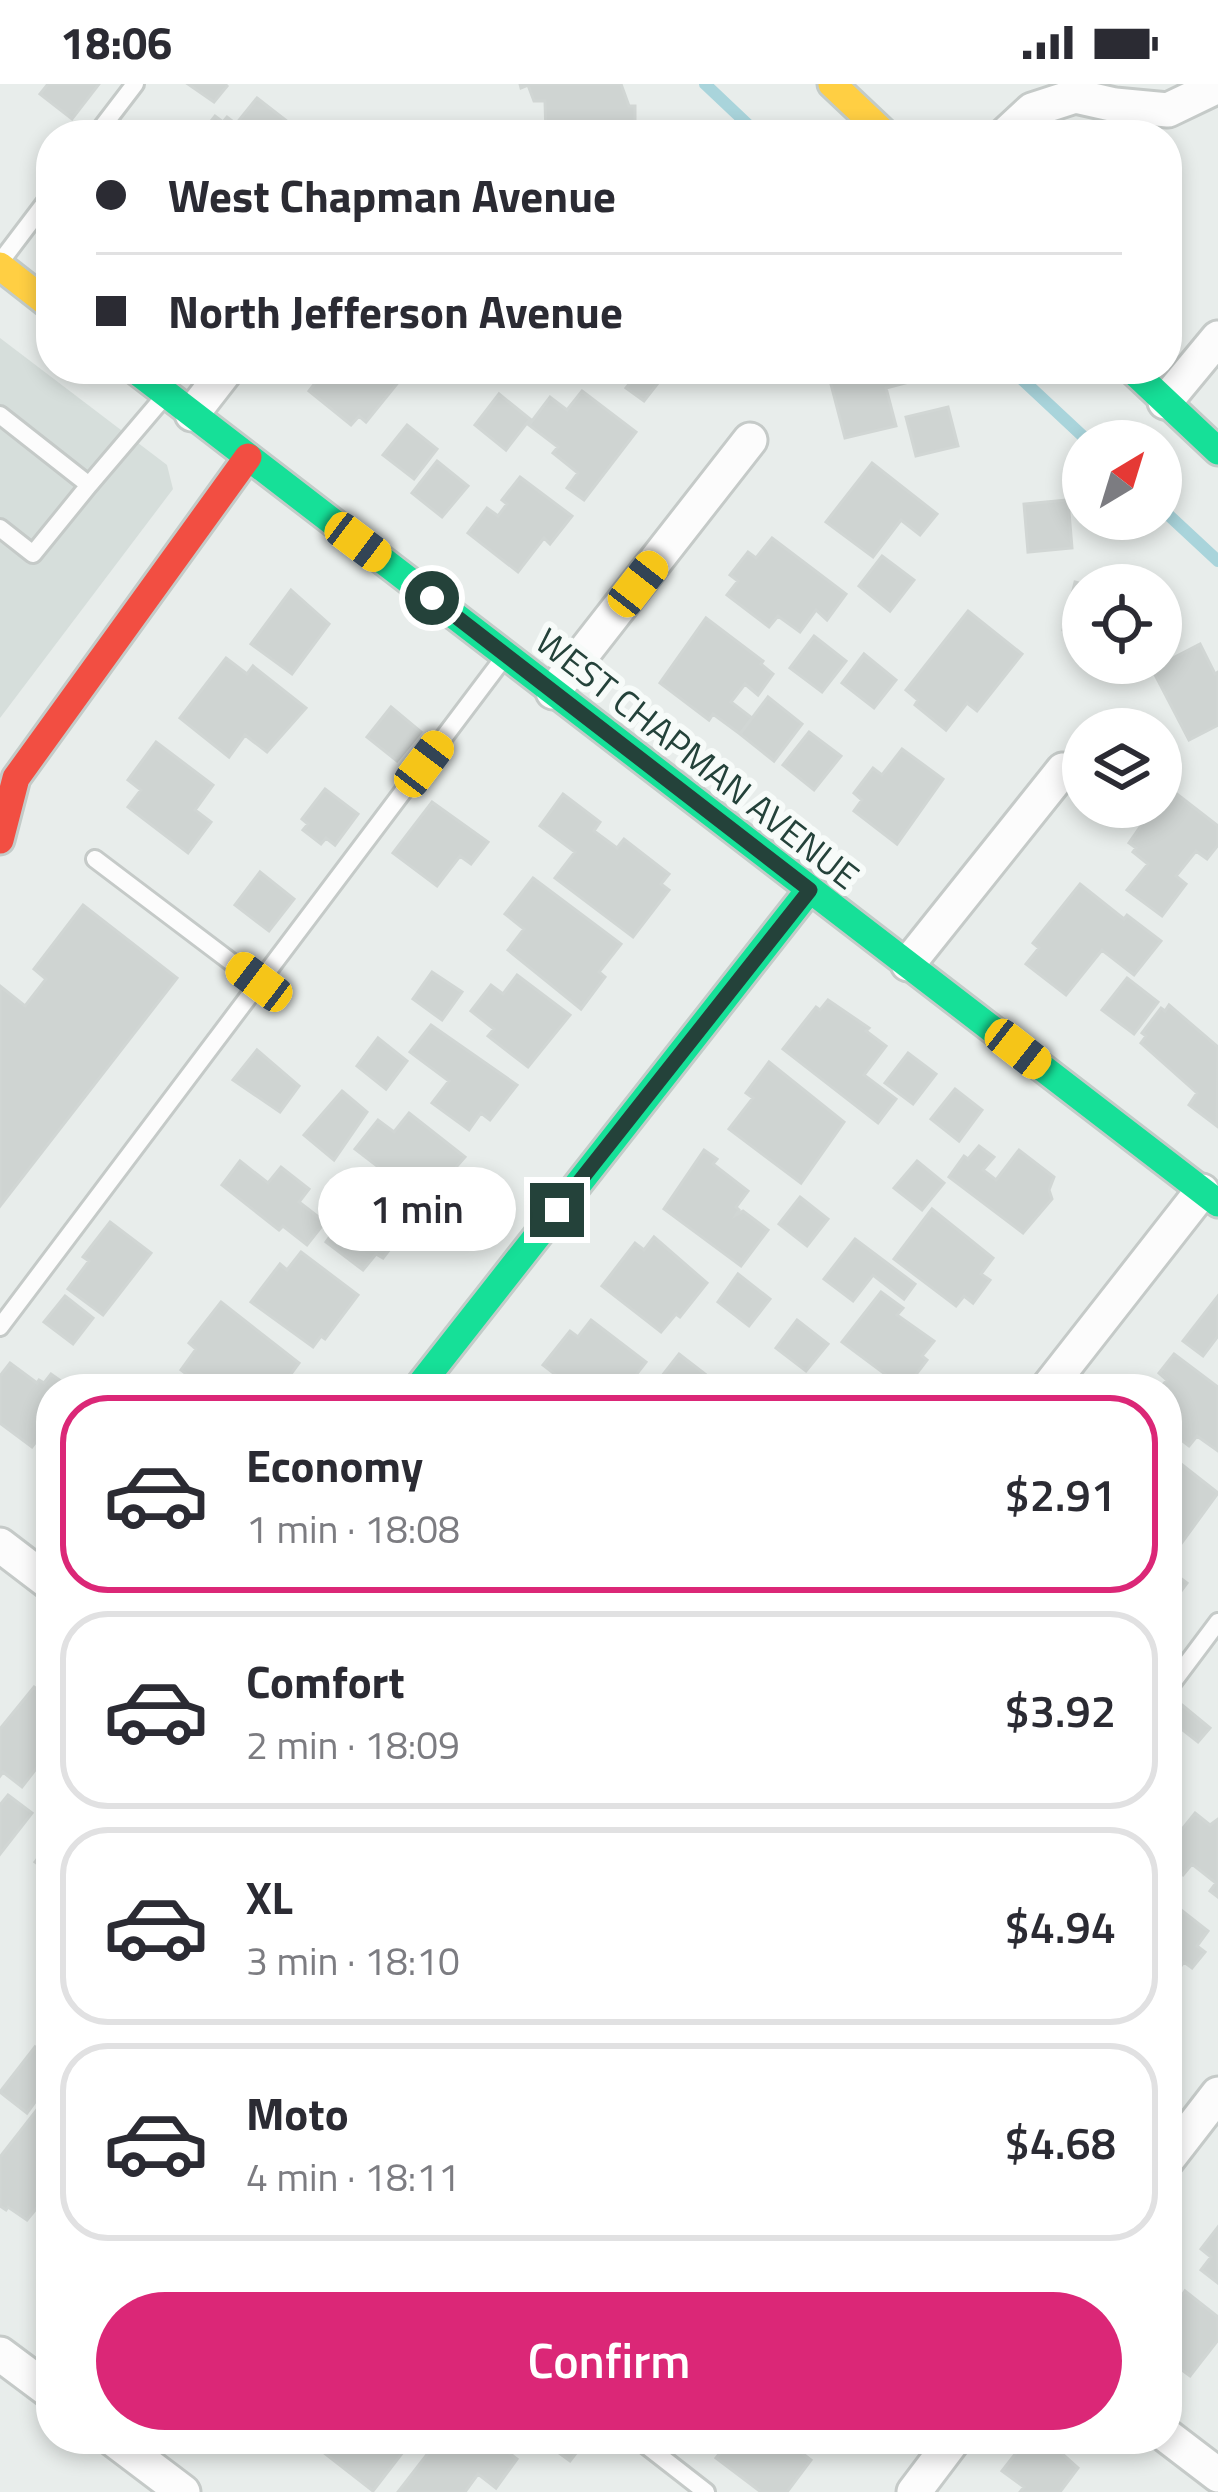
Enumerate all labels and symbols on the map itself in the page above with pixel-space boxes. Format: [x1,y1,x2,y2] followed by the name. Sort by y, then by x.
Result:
[1062,420,1182,540] north arrow
[318,506,398,578] car
[602,545,674,623] car
[405,571,459,625] route start
[524,614,872,902] street label: WEST CHAPMAN AVENUE
[388,724,460,804] car
[219,946,299,1018] car
[979,1013,1057,1085] car
[317,1168,515,1252] callout: 1 min
[530,1183,584,1237] route end

